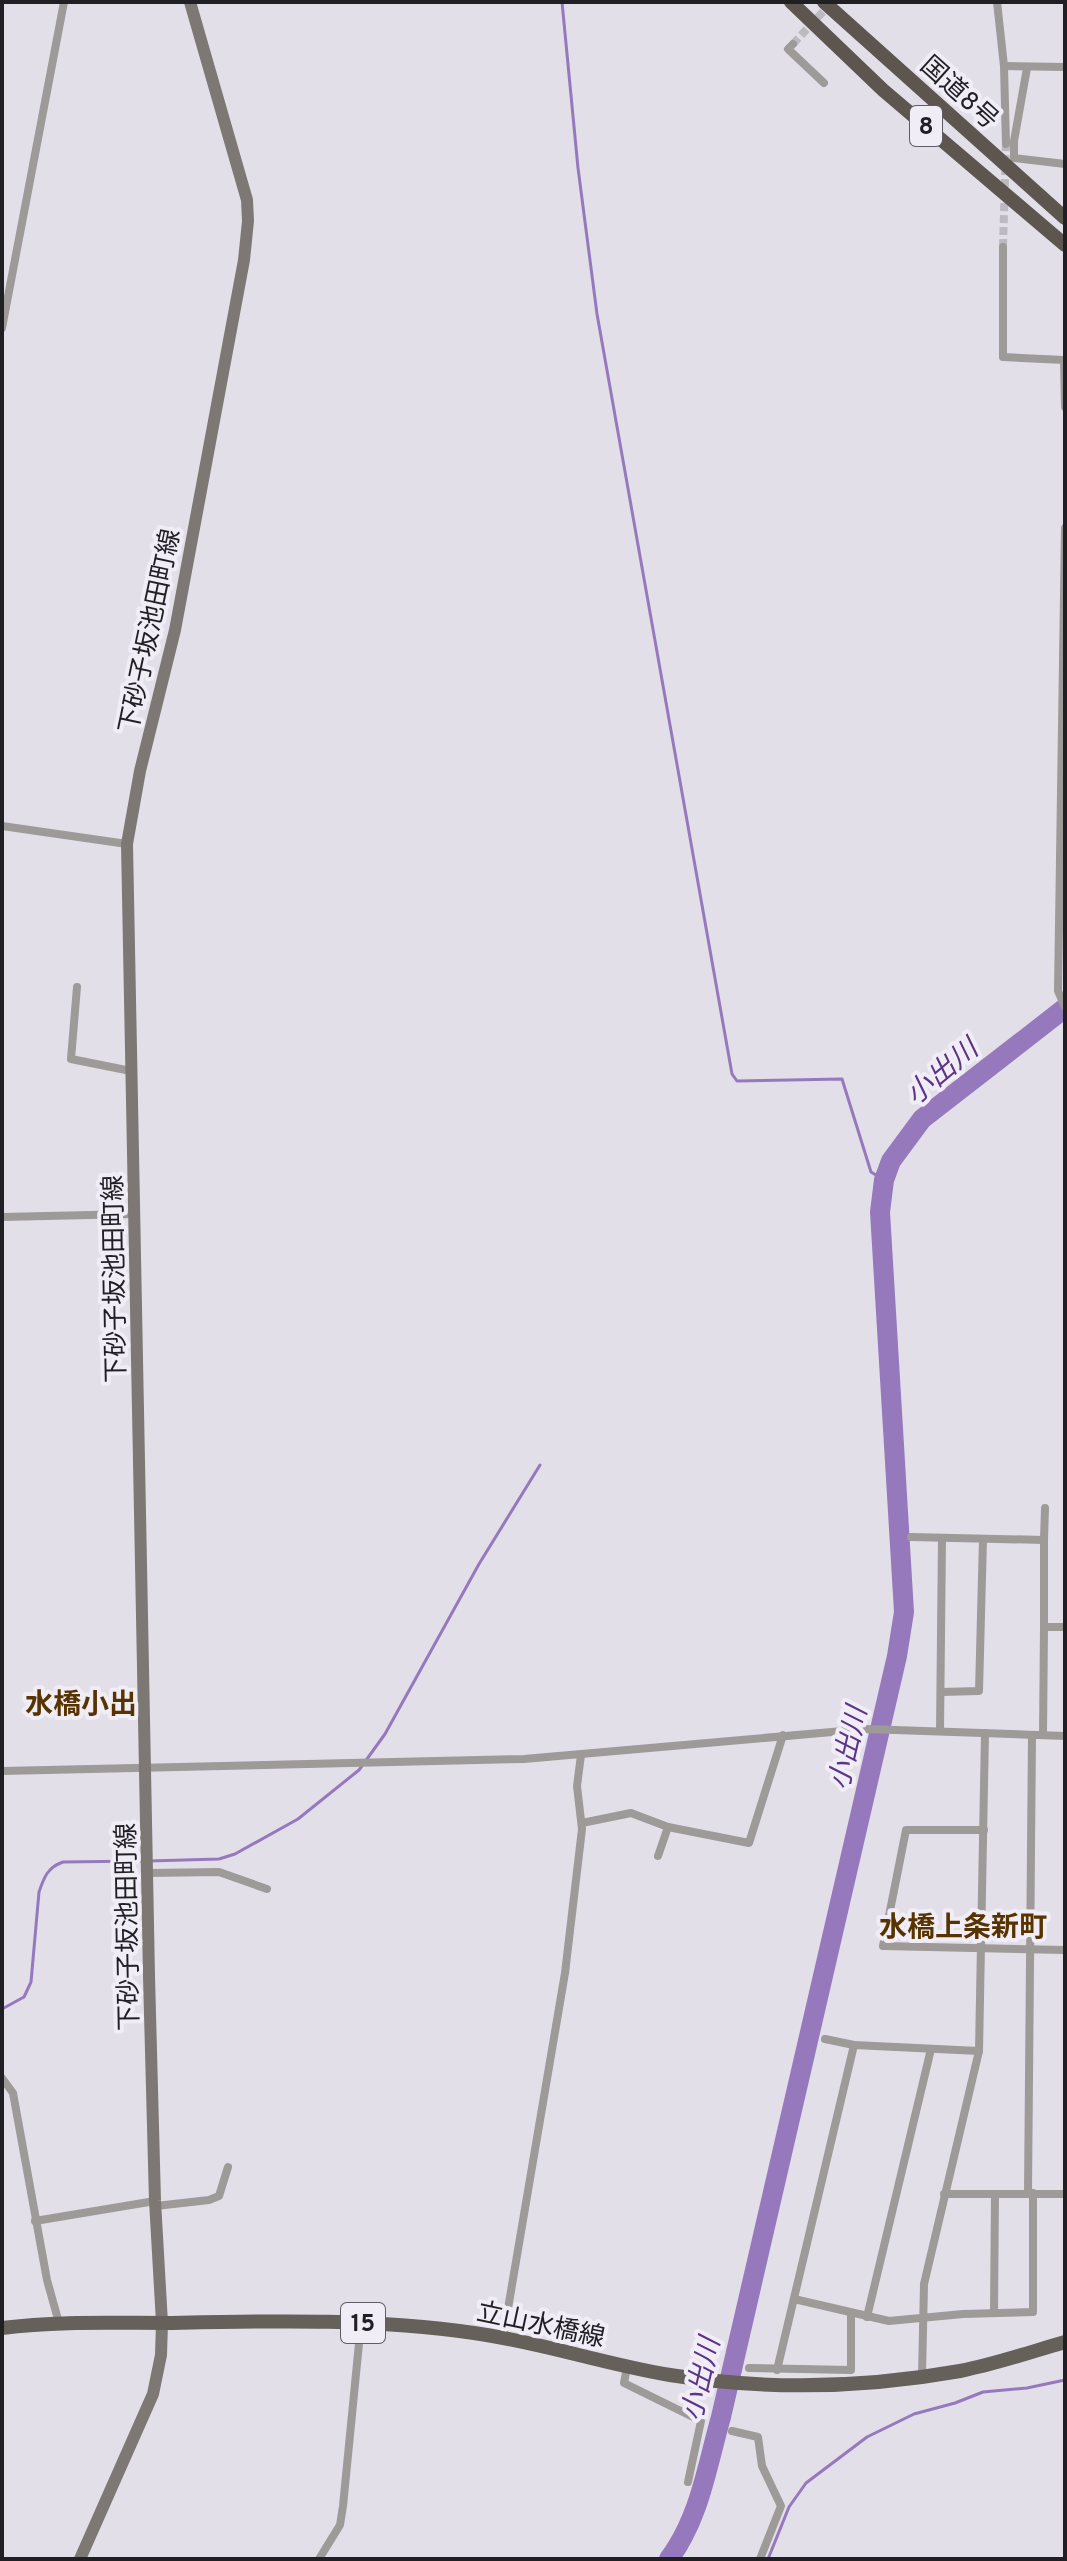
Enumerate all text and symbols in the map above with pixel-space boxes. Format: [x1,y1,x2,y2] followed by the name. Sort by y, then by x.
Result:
[915,49,1005,135] street label: 国道8号
[910,106,942,146] road number: 8
[114,526,189,737] street label: 下砂子坂池田町線
[899,1031,989,1114] water label: 小出川
[98,1175,135,1383] street label: 下砂子坂池田町線
[25,1688,137,1724] district label: 水橋小出
[823,1701,878,1794] water label: 小出川
[111,1823,148,2031] street label: 下砂子坂池田町線
[879,1911,1047,1947] district label: 水橋上条新町
[473,2297,607,2356] street label: 立山水橋線
[341,2303,385,2343] road number: 15
[676,2332,731,2425] water label: 小出川

